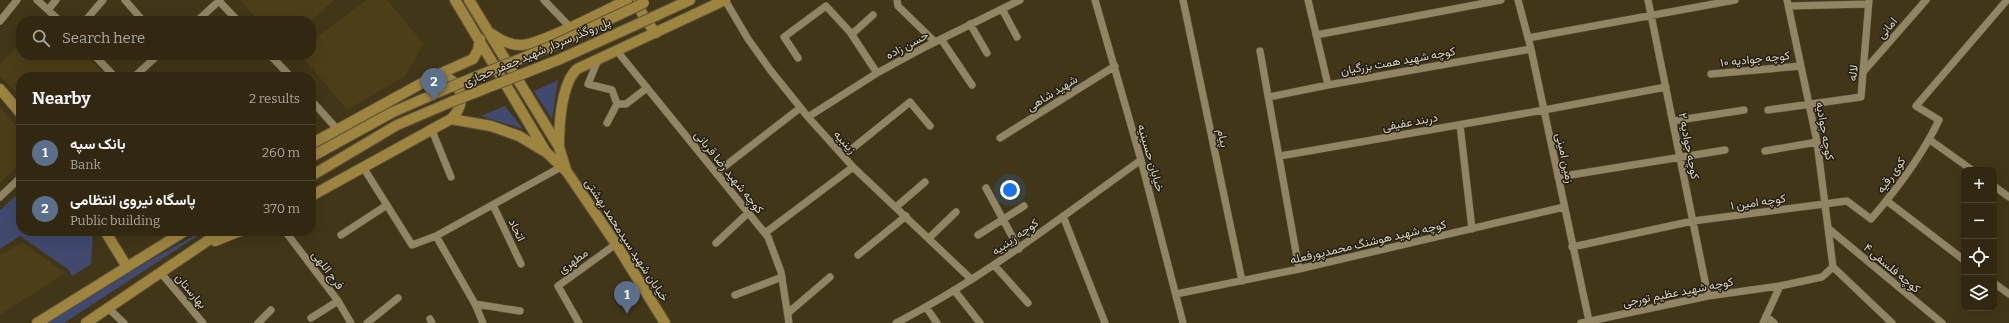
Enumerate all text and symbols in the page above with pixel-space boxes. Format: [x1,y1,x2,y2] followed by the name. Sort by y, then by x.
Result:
[461,15,613,90] street label: پل روگذر سردار شهید جعفر حجازی
[1874,15,1901,42] street label: امانی
[16,16,316,60] search box
[30,27,52,49] icon: search
[883,28,931,63] street label: حسن زاده
[62,29,145,47] text: Search here
[1339,44,1457,79] street label: کوچه شهید همت بزرگیان
[1719,48,1791,71] street label: کوچه جوادیه ۱۰
[1845,64,1861,82] street label: لاله
[421,68,447,101] pin: 2
[1024,72,1081,115] street label: شهید شاهی
[32,88,91,109] text: Nearby
[249,91,300,106] text: 2 results
[1812,101,1837,162] street label: کوچه جوادیه
[1381,110,1439,135] street label: دربند عفیفی
[1675,111,1702,181] street label: کوچه جوادیه ۲
[1135,122,1167,194] street label: خیابان حسینیه
[830,127,859,157] street label: زینبیه
[1213,127,1232,149] street label: پیام
[691,128,767,217] street label: کوچه شهید رضا قربانی
[1552,132,1577,184] street label: زمین امینی
[70,135,126,153] text: بانک سپه
[42,145,48,160] text: 1
[262,145,300,160] text: 260 m
[1874,154,1909,196] street label: کوی رقیه
[70,157,101,172] text: Bank
[1961,167,1997,311] map controls
[1961,167,1997,203] button: +
[581,176,672,305] street label: خیابان شهید سیدمحمد بهشتی
[1000,180,1020,200] your location
[70,191,196,209] text: پاسگاه نیروی انتظامی
[1729,191,1787,214] street label: کوچه امین ۱
[41,201,49,216] text: 2
[263,201,300,216] text: 370 m
[1961,203,1997,239] button: −
[70,213,160,228] text: Public building
[506,216,528,244] street label: اتحاد
[989,216,1042,259] street label: کوچه زینبیه
[1288,217,1448,268] street label: کوچه شهید هوشنگ محمدپورفعله
[1961,239,1997,275] button: locate
[1860,240,1923,297] street label: کوچه فلسفی ۴
[555,245,591,277] street label: مطهری
[307,248,347,293] street label: فرج اللهی
[172,271,210,312] street label: بهارستان
[1621,274,1735,311] street label: کوچه شهید عظیم تورجی
[1961,275,1997,311] button: layers
[614,281,640,314] pin: 1

